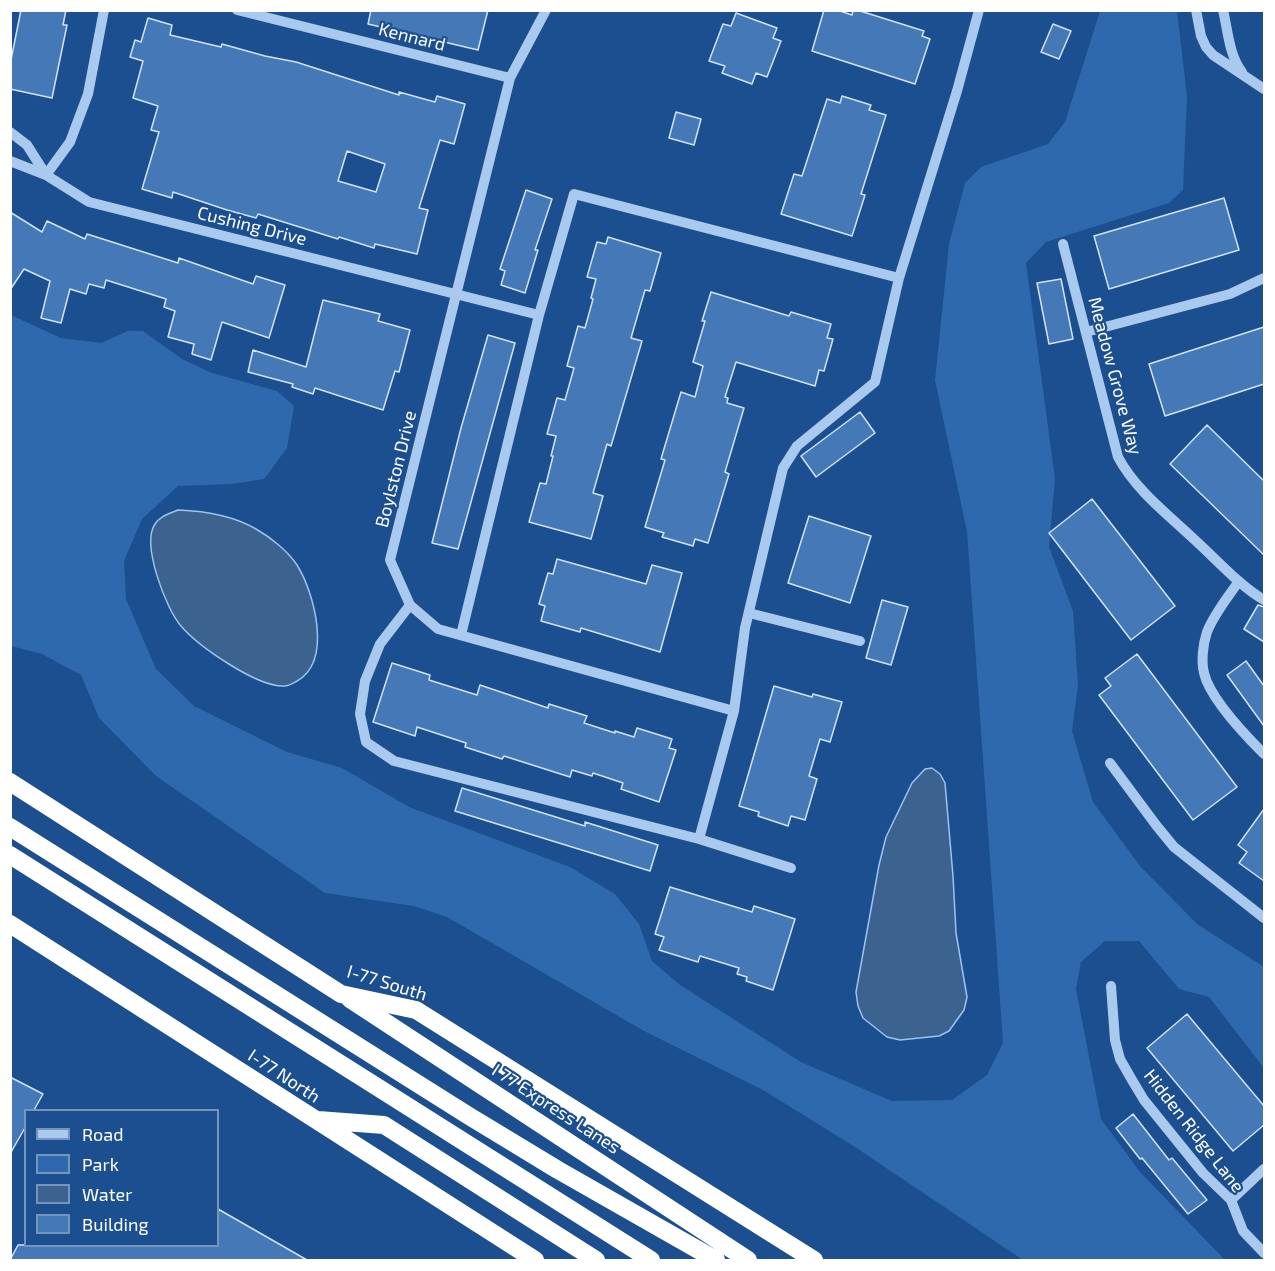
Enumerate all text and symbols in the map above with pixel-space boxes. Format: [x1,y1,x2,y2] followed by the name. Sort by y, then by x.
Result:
[376,18,448,56] street label: Kennard
[195,202,309,250] street label: Cushing Drive
[1084,295,1146,457] street label: Meadow Grove Way
[371,408,421,530] street label: Boylston Drive
[344,961,430,1005] street label: I-77 South
[244,1045,324,1107] street label: I-77 North
[488,1059,624,1159] street label: I 77 Express Lanes
[1139,1065,1249,1197] street label: Hidden Ridge Lane
[24,1109,219,1247] legend
[82,1123,123,1145] text: Road
[82,1153,119,1175] text: Park
[82,1183,132,1205] text: Water
[82,1213,149,1235] text: Building

